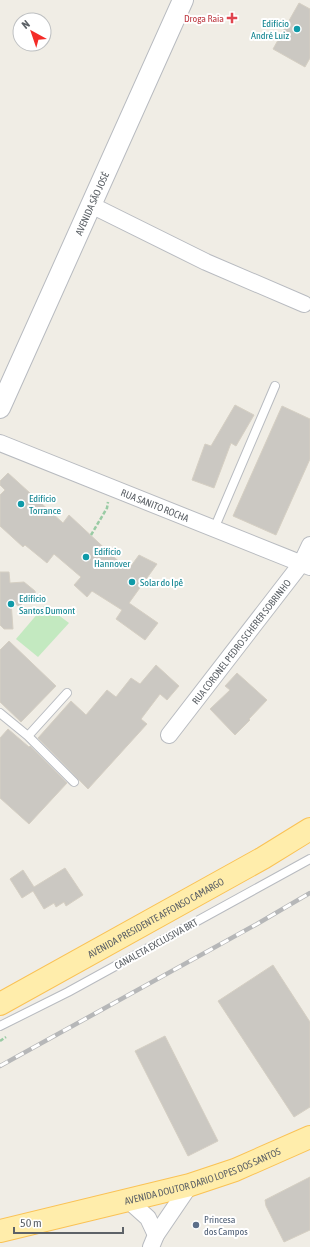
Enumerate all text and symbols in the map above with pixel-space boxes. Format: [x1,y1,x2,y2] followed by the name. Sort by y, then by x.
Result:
[12,12,52,52] north arrow
[184,13,224,24] place label: Droga Raia
[227,13,237,23] marker: Droga Raia
[19,18,32,31] text: N
[251,18,289,41] place label: Edifício André Luiz
[292,24,302,34] marker: Edifício André Luiz
[73,170,111,237] street label: AVENIDA SÃO JOSÉ
[120,487,191,524] street label: RUA SANITO ROCHA
[29,493,61,516] place label: Edifício Torrance
[16,499,26,509] marker: Edifício Torrance
[94,546,131,569] place label: Edifício Hannover
[81,552,91,562] marker: Edifício Hannover
[127,577,137,587] marker: Solar do Ipê
[140,577,184,588] place label: Solar do Ipê
[189,577,293,706] street label: RUA CORONEL PEDRO SCHERER SOBRINHO
[19,593,75,616] place label: Edifício Santos Dumont
[6,599,16,609] marker: Edifício Santos Dumont
[86,875,226,960] street label: AVENIDA PRESIDENTE AFFONSO CAMARGO
[113,916,200,971] street label: CANALETA EXCLUSIVA BRT
[123,1145,282,1206] street label: AVENIDA DOUTOR DARIO LOPES DOS SANTOS
[14,1209,123,1235] scale bar
[204,1214,248,1237] place label: Princesa dos Campos
[20,1216,42,1230] text: 50 m
[191,1220,201,1230] marker: Princesa dos Campos

